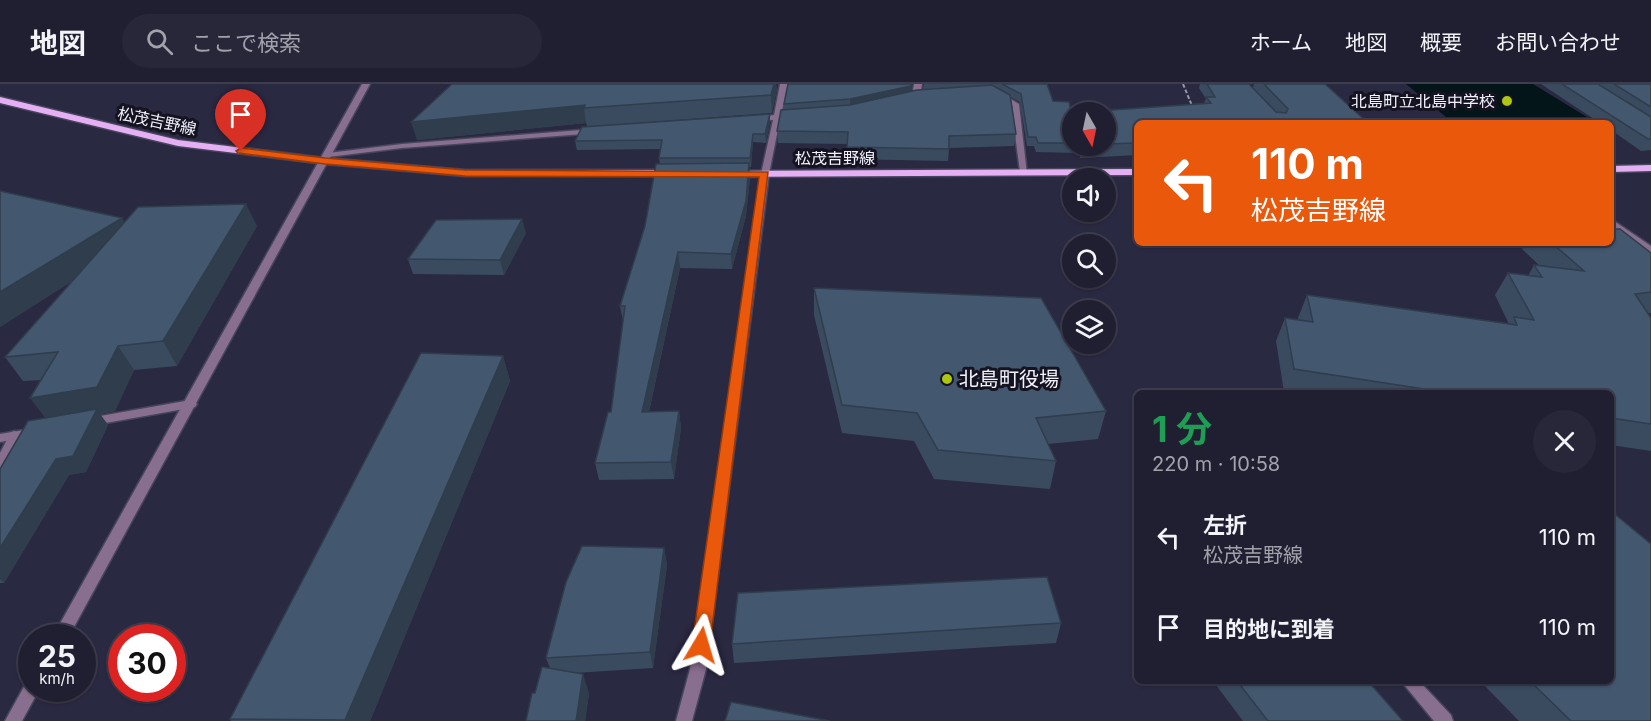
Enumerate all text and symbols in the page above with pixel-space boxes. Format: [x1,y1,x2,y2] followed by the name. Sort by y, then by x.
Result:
[122,14,542,68] search box
[143,25,176,58] icon: search
[30,26,86,60] text: 地図
[191,30,301,56] text: ここで検索
[1250,30,1312,55] text: ホーム
[1345,30,1387,55] text: 地図
[1420,30,1462,55] text: 概要
[1495,30,1621,55] text: お問い合わせ
[215,89,266,151] pin
[1351,91,1495,111] place label: 北島町立北島中学校
[1500,94,1514,108] marker: 北島町立北島中学校
[224,98,257,131] icon: arrive
[1062,102,1116,156] north arrow
[1062,102,1116,354] map controls
[116,103,198,139] street label: 松茂吉野線
[1251,138,1364,189] text: 110 m
[1152,144,1230,222] icon: left
[795,148,875,168] street label: 松茂吉野線
[1062,168,1116,222] button: sound
[1251,194,1386,227] text: 松茂吉野線
[1062,234,1116,288] button: search
[1062,300,1116,354] button: layers
[959,367,1059,391] place label: 北島町役場
[940,372,954,386] marker: 北島町役場
[1152,407,1212,451] text: 1 分
[1533,410,1596,473] button: close
[1152,452,1280,476] text: 220 m · 10:58
[1203,512,1247,538] text: 左折
[1152,521,1185,554] icon: left
[1539,524,1596,550] text: 110 m
[1203,543,1303,567] text: 松茂吉野線
[1152,611,1185,644] icon: arrive
[669,613,733,677] position arrow
[1539,614,1596,640] text: 110 m
[1203,616,1335,642] text: 目的地に到着
[108,624,186,702] speed limit sign: 30
[38,638,76,674] text: 25
[39,669,75,688] text: km/h

